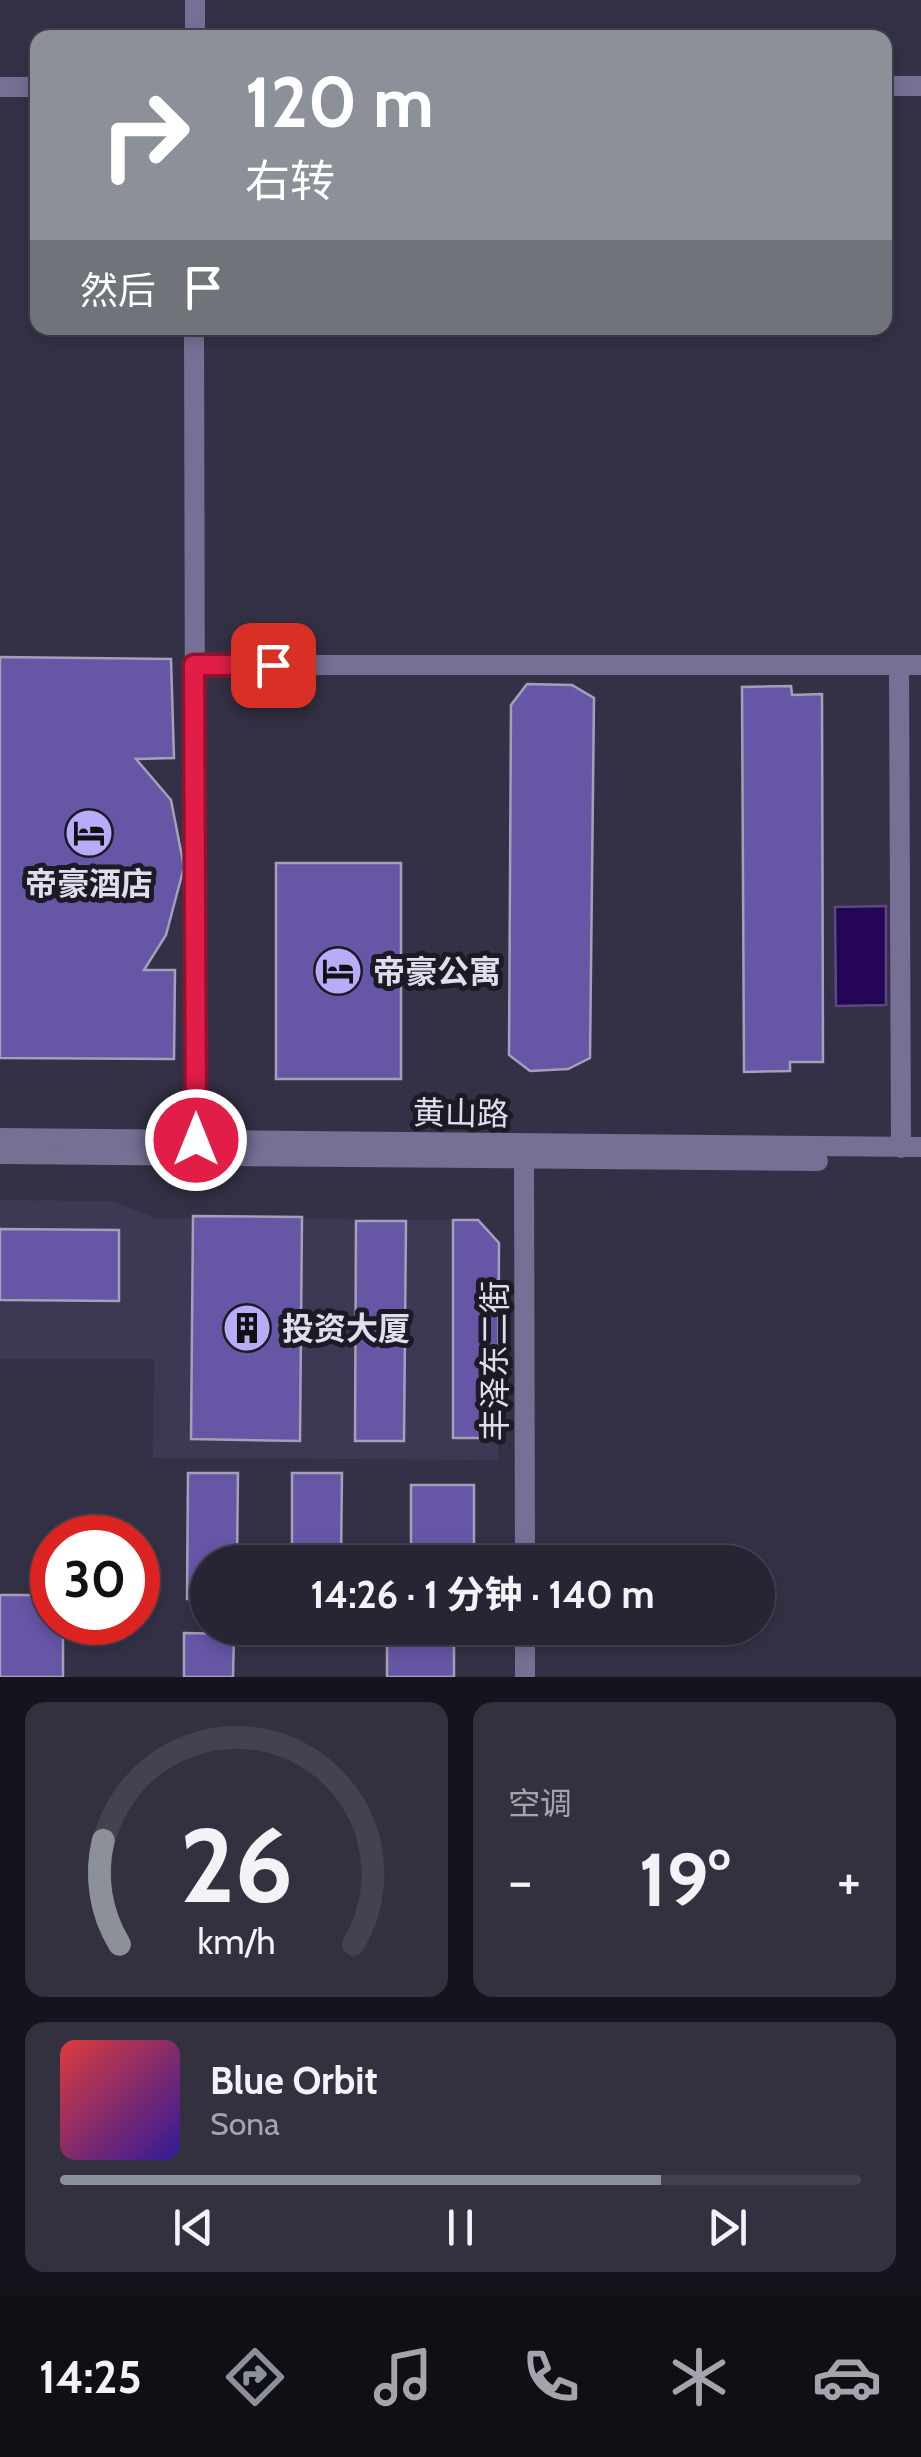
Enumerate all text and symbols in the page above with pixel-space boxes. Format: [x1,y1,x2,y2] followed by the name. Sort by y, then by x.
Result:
[245,59,434,145] text: 120 m
[80,70,210,200] icon: right
[245,154,335,208] text: 右转
[176,260,231,315] icon: arrive
[80,267,156,314] text: 然后
[231,623,316,708] pin
[246,638,301,693] icon: arrive
[63,807,115,859] hotel icon: 帝豪酒店
[25,864,153,903] place label: 帝豪酒店
[312,945,364,997] hotel icon: 帝豪公寓
[373,952,501,991] place label: 帝豪公寓
[144,1088,248,1192] position arrow
[413,1093,509,1133] street label: 黄山路
[475,1281,514,1441] street label: 丰泽东二街
[221,1302,273,1354] building icon: 投资大厦
[282,1309,410,1348] place label: 投资大厦
[30,1515,160,1645] speed limit sign: 30
[311,1571,654,1618] text: 14:26 · 1 分钟 · 140 m
[508,1784,572,1823] text: 空调
[180,1802,293,1928] text: 26
[639,1834,730,1925] text: 19°
[508,1847,532,1914] text: −
[837,1847,861,1914] text: +
[197,1920,276,1963] text: km/h
[210,2057,378,2104] text: Blue Orbit
[210,2104,280,2143] text: Sona
[166,2200,221,2255] icon: previous
[433,2200,488,2255] icon: pause
[700,2200,755,2255] icon: next
[220,2342,290,2412] icon: directions
[368,2342,438,2412] icon: music
[516,2342,586,2412] icon: phone
[664,2342,734,2412] icon: climate
[812,2342,882,2412] icon: car
[39,2350,142,2404] text: 14:25

